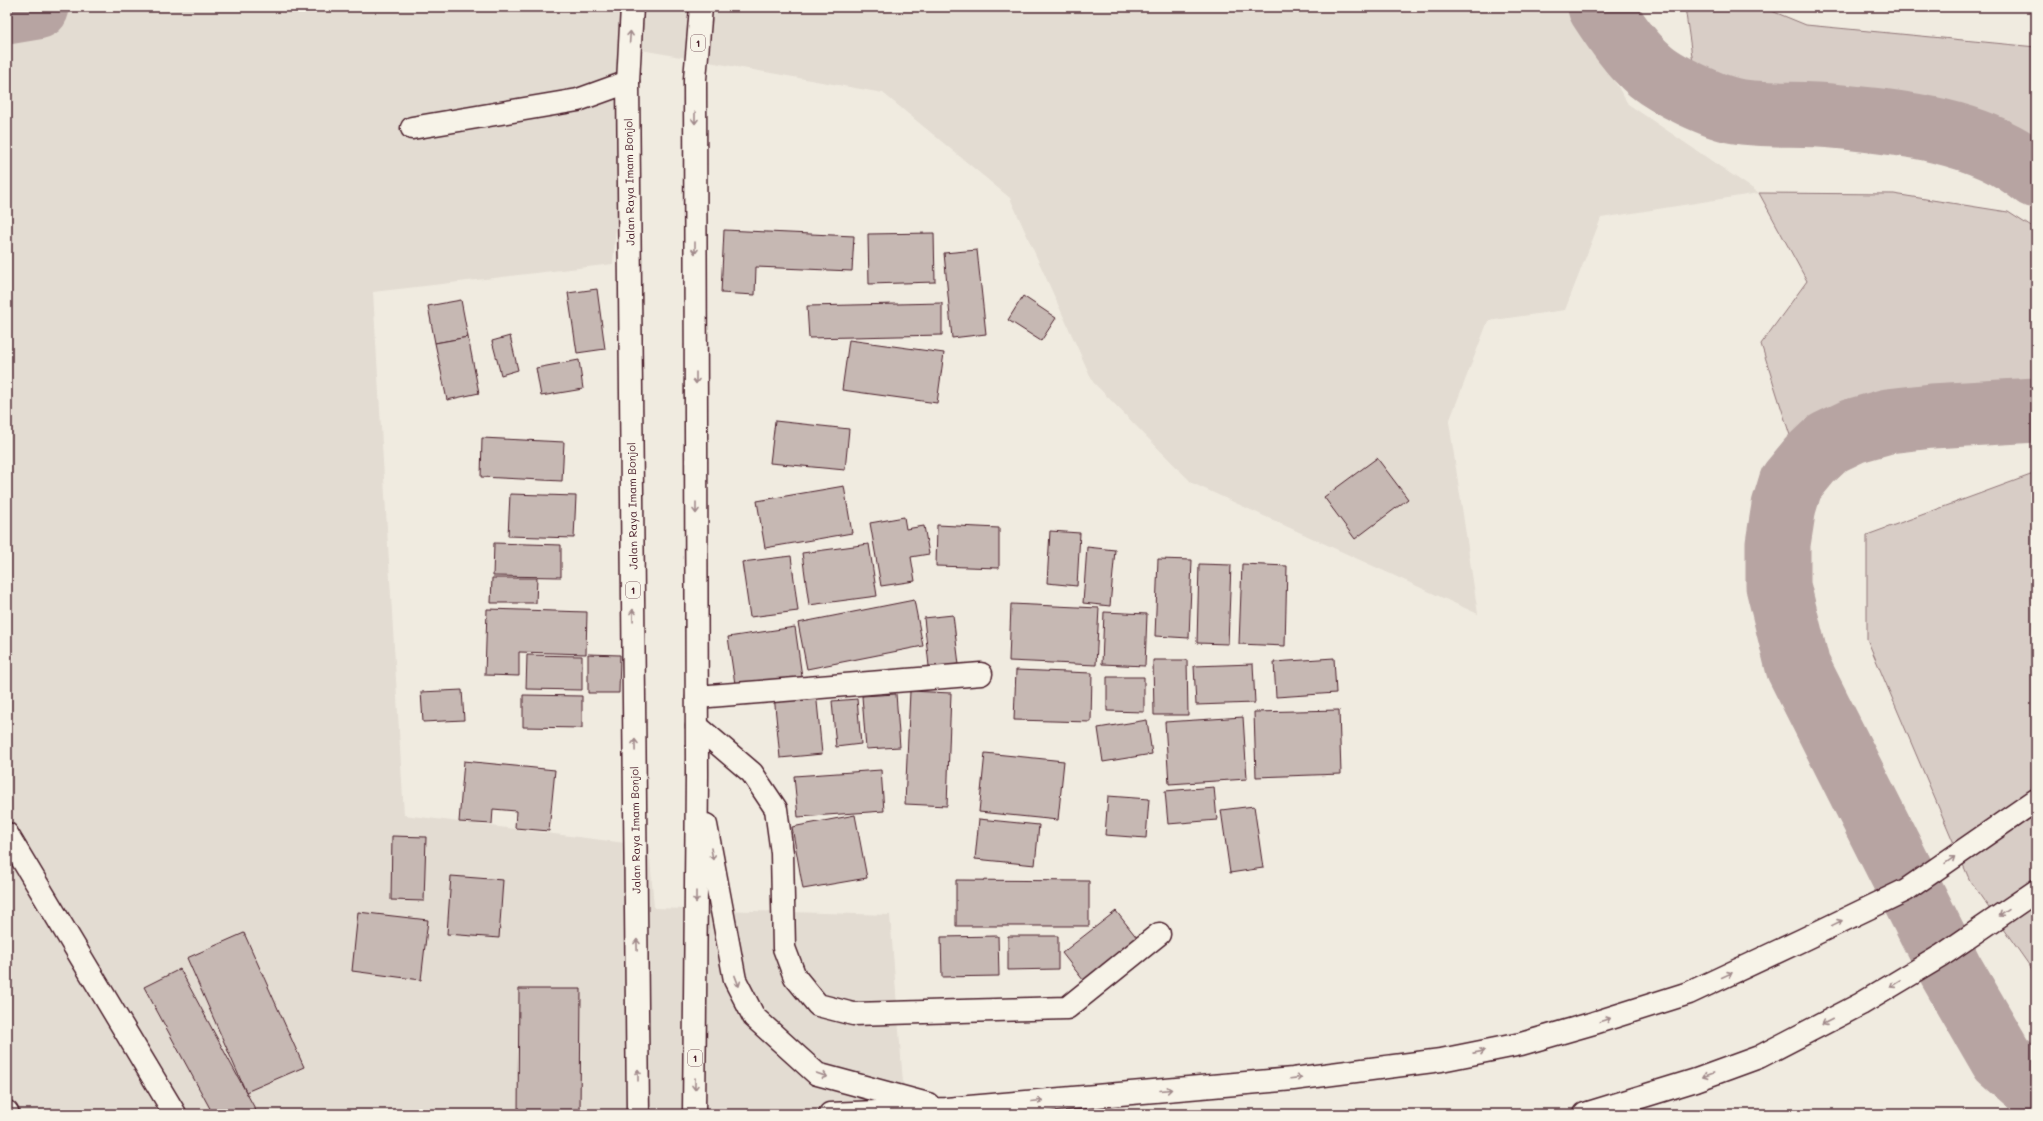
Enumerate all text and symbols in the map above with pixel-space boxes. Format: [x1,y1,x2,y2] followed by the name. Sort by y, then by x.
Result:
[626,31,633,44] one-way arrow
[691,35,705,51] road number: 1
[691,111,699,124] one-way arrow
[620,118,638,246] street label: Jalan Raya Imam Bonjol
[691,241,699,254] one-way arrow
[692,371,700,384] one-way arrow
[623,442,641,570] street label: Jalan Raya Imam Bonjol
[692,501,700,514] one-way arrow
[626,582,640,598] road number: 1
[629,609,637,622] one-way arrow
[631,739,639,752] one-way arrow
[626,766,644,894] street label: Jalan Raya Imam Bonjol
[708,847,716,860] one-way arrow
[1944,856,1955,864] one-way arrow
[692,890,700,903] one-way arrow
[1998,909,2009,917] one-way arrow
[1831,919,1843,926] one-way arrow
[633,939,641,952] one-way arrow
[1720,971,1732,978] one-way arrow
[733,975,741,987] one-way arrow
[1890,980,1901,988] one-way arrow
[1598,1016,1611,1023] one-way arrow
[1821,1019,1833,1026] one-way arrow
[1472,1048,1485,1056] one-way arrow
[688,1050,702,1066] road number: 1
[634,1069,642,1082] one-way arrow
[816,1072,829,1079] one-way arrow
[1703,1072,1715,1080] one-way arrow
[1289,1074,1302,1082] one-way arrow
[691,1077,698,1090] one-way arrow
[1159,1086,1172,1093] one-way arrow
[1030,1098,1043,1105] one-way arrow

